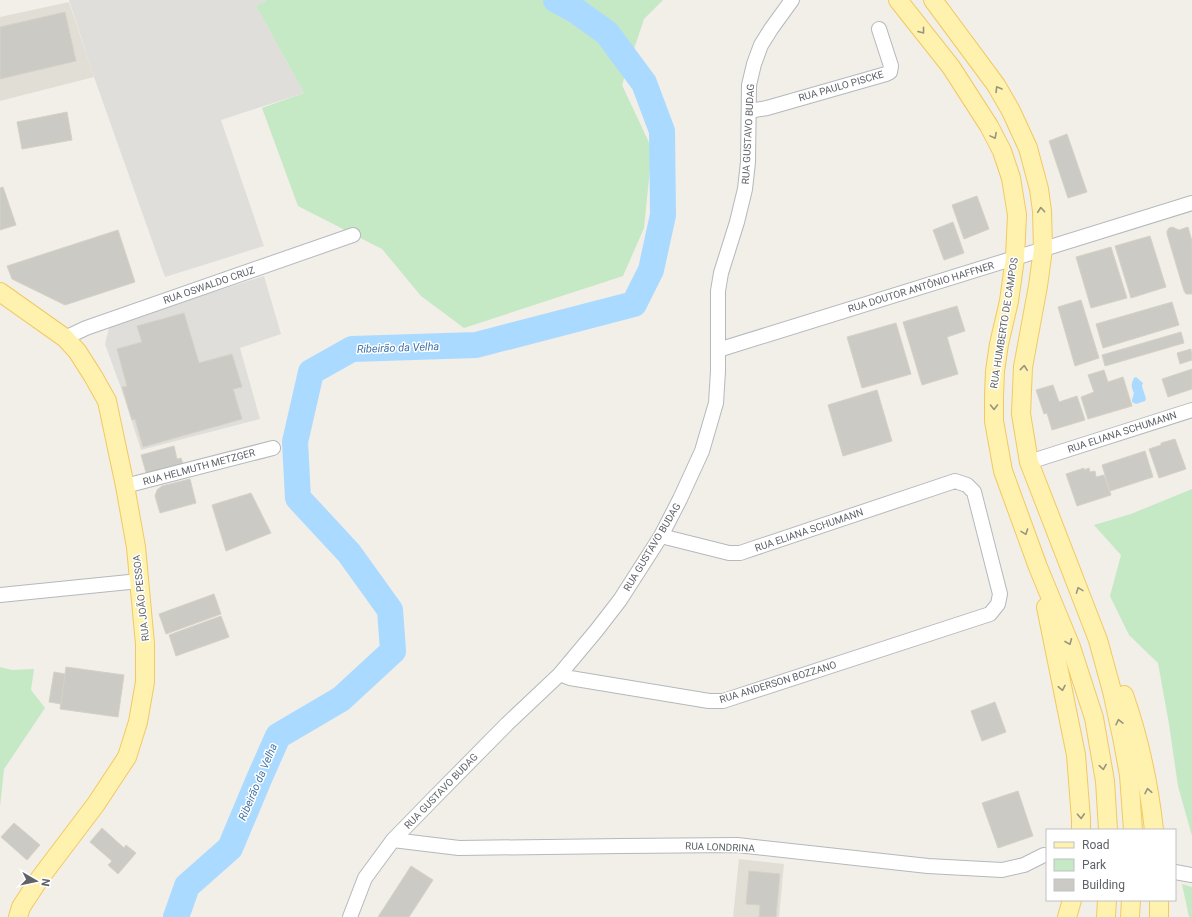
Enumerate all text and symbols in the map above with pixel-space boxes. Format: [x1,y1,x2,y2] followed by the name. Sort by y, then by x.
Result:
[918,26,925,33] one-way arrow
[797,69,885,103] street label: RUA PAULO PISCKE
[740,83,756,185] street label: RUA GUSTAVO BUDAG
[995,86,1003,93] one-way arrow
[990,132,997,139] one-way arrow
[1037,207,1046,213] one-way arrow
[988,257,1020,389] street label: RUA HUMBERTO DE CAMPOS
[846,259,995,314] street label: RUA DOUTOR ANTÔNIO HAFFNER
[162,264,256,306] street label: RUA OSWALDO CRUZ
[357,340,440,356] water label: Ribeirão da Velha
[1019,365,1028,371] one-way arrow
[990,404,998,410] one-way arrow
[1066,409,1178,455] street label: RUA ELIANA SCHUMANN
[142,447,256,487] street label: RUA HELMUTH METZGER
[621,501,683,593] street label: RUA GUSTAVO BUDAG
[753,506,865,554] street label: RUA ELIANA SCHUMANN
[1021,529,1029,536] one-way arrow
[130,554,151,642] street label: RUA JOÃO PESSOA
[1075,587,1083,594] one-way arrow
[1065,639,1073,646] one-way arrow
[718,659,838,705] street label: RUA ANDERSON BOZZANO
[1058,685,1066,691] one-way arrow
[1116,719,1124,725] one-way arrow
[236,741,280,822] water label: Ribeirão da Velha
[402,751,480,831] street label: RUA GUSTAVO BUDAG
[1098,764,1107,770] one-way arrow
[1145,788,1153,795] one-way arrow
[1076,813,1085,819] one-way arrow
[1046,829,1176,901] legend
[1082,838,1110,852] text: Road
[685,840,756,854] street label: RUA LONDRINA
[1082,858,1107,872] text: Park
[16,861,56,901] north arrow
[38,878,52,888] text: N
[1082,878,1125,892] text: Building

